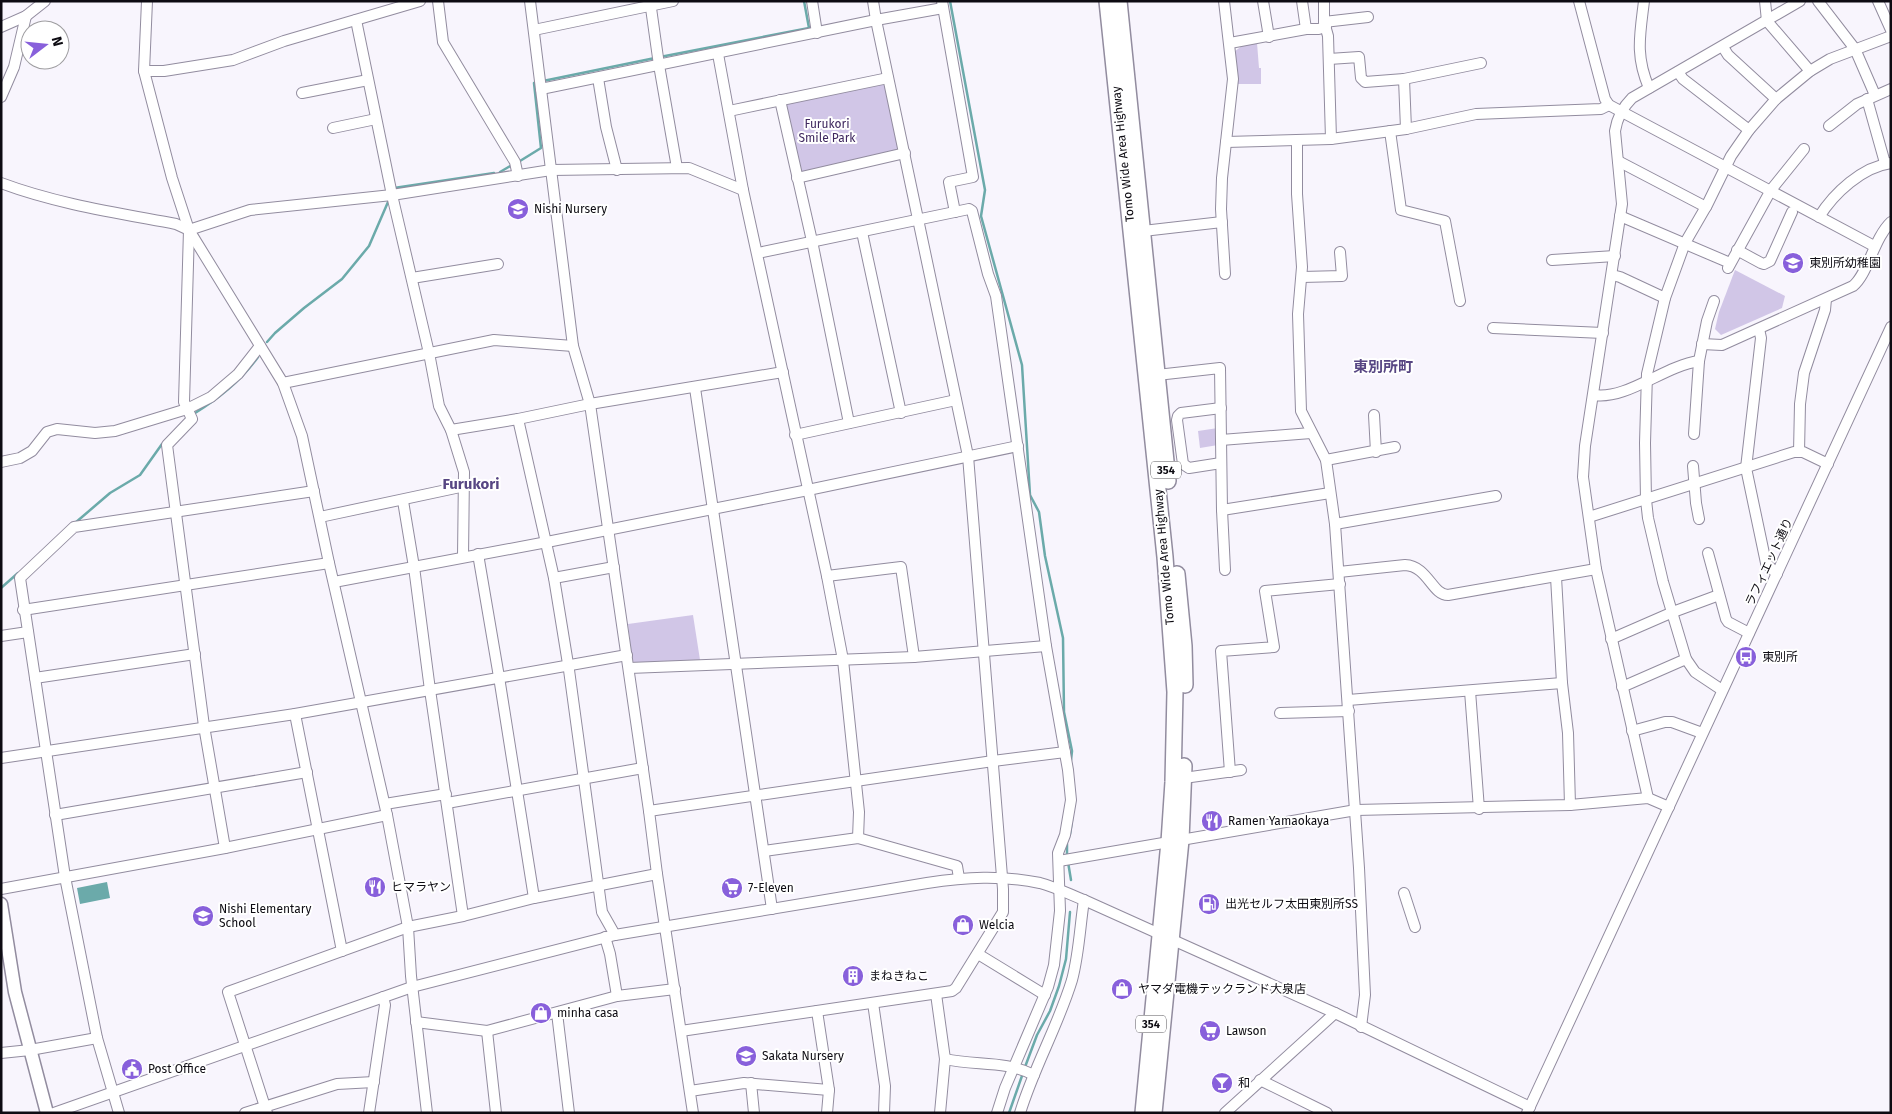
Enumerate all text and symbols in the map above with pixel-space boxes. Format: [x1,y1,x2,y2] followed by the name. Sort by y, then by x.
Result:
[20,20,70,70] north arrow
[48,35,66,48] text: N
[1109,86,1137,222] street label: Tomo Wide Area Highway
[798,117,856,145] park label: Furukori Smile Park
[506,197,530,221] school or university icon: Nishi Nursery
[534,202,607,216] place label: Nishi Nursery
[1781,251,1805,275] school or university icon: 東別所幼稚園
[1809,256,1881,270] place label: 東別所幼稚園
[1353,358,1413,376] district label: 東別所町
[1151,462,1181,478] road number: 354
[442,475,500,493] district label: Furukori
[1151,489,1177,625] street label: Tomo Wide Area Highway
[1742,516,1796,608] street label: ラフィエット通り
[1734,645,1758,669] bus stop icon: 東別所
[1762,650,1798,664] place label: 東別所
[1200,809,1224,833] restaurant icon: Ramen Yamaokaya
[1228,814,1329,828] place label: Ramen Yamaokaya
[363,875,387,899] restaurant icon: ヒマラヤン
[720,876,744,900] supermarket icon: 7-Eleven
[391,880,451,894] place label: ヒマラヤン
[748,881,794,895] place label: 7-Eleven
[1197,892,1221,916] fuel station icon: 出光セルフ太田東別所SS
[1225,897,1358,911] place label: 出光セルフ太田東別所SS
[219,902,311,930] place label: Nishi Elementary School
[191,904,215,928] school or university icon: Nishi Elementary School
[951,913,975,937] shop icon: Welcia
[979,918,1014,932] place label: Welcia
[841,964,865,988] building icon: まねきねこ
[869,969,929,983] place label: まねきねこ
[1110,977,1134,1001] shop icon: ヤマダ電機テックランド大泉店
[1138,982,1306,996] place label: ヤマダ電機テックランド大泉店
[529,1001,553,1025] shop icon: minha casa
[557,1006,618,1020] place label: minha casa
[1136,1016,1166,1032] road number: 354
[1198,1019,1222,1043] supermarket icon: Lawson
[1226,1024,1267,1038] place label: Lawson
[734,1044,758,1068] school or university icon: Sakata Nursery
[762,1049,844,1063] place label: Sakata Nursery
[120,1057,144,1081] public building icon: Post Office
[148,1062,206,1076] place label: Post Office
[1210,1071,1234,1095] bar icon: 和
[1238,1076,1250,1090] place label: 和

